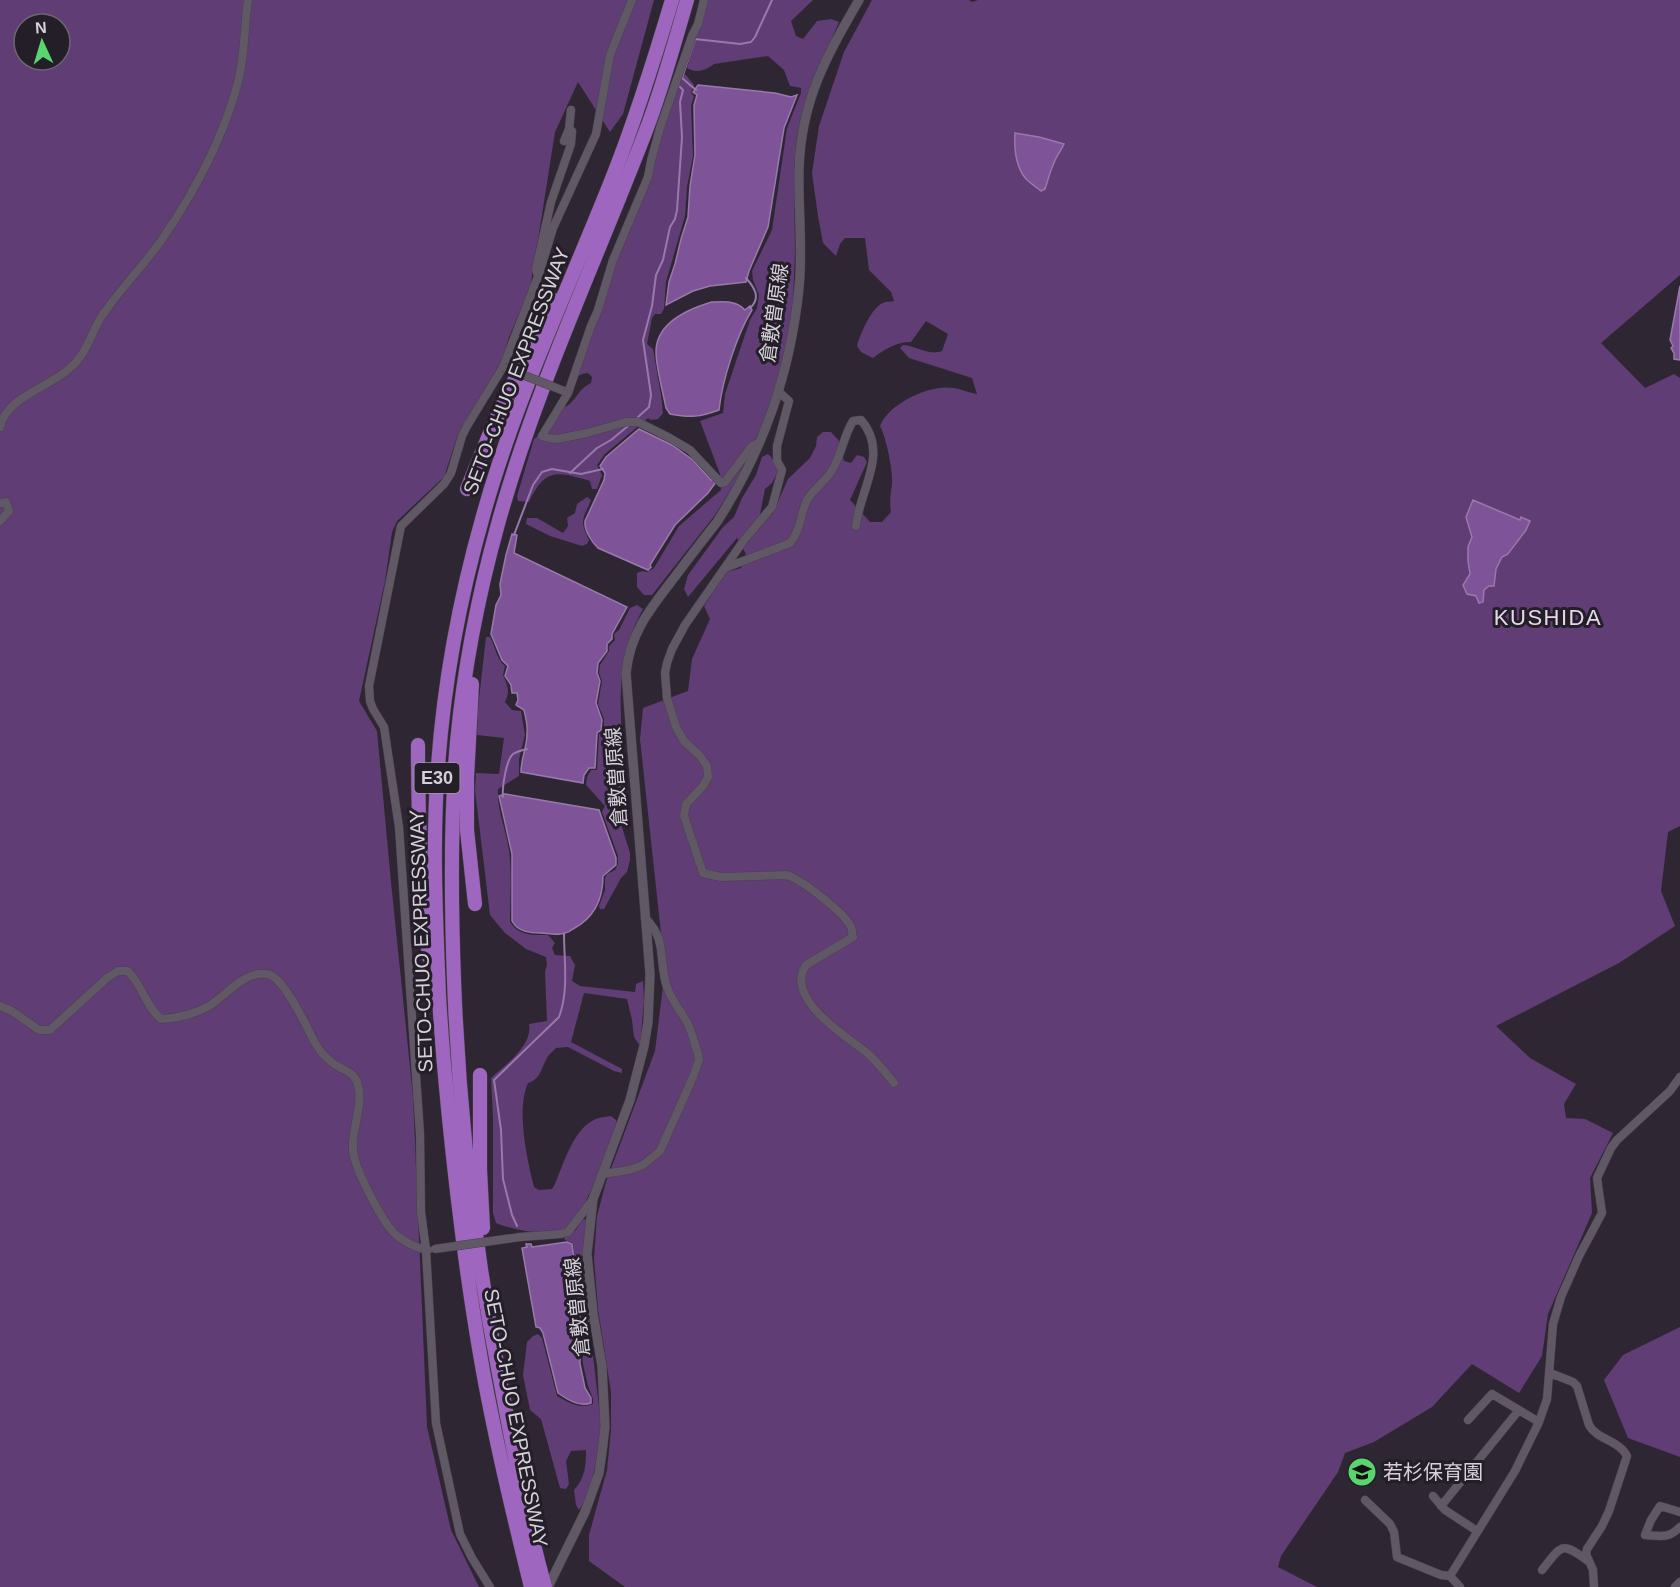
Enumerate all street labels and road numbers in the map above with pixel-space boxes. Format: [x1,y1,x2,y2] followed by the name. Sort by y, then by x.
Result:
[459,244,573,498] street label: SETO-CHUO EXPRESSWAY
[756,262,792,364] street label: 倉敷曽原線
[602,726,630,828] street label: 倉敷曽原線
[414,763,460,793] road number: E30
[405,809,437,1073] street label: SETO-CHUO EXPRESSWAY
[561,1256,593,1358] street label: 倉敷曽原線
[480,1287,552,1549] street label: SETO-CHUO EXPRESSWAY

